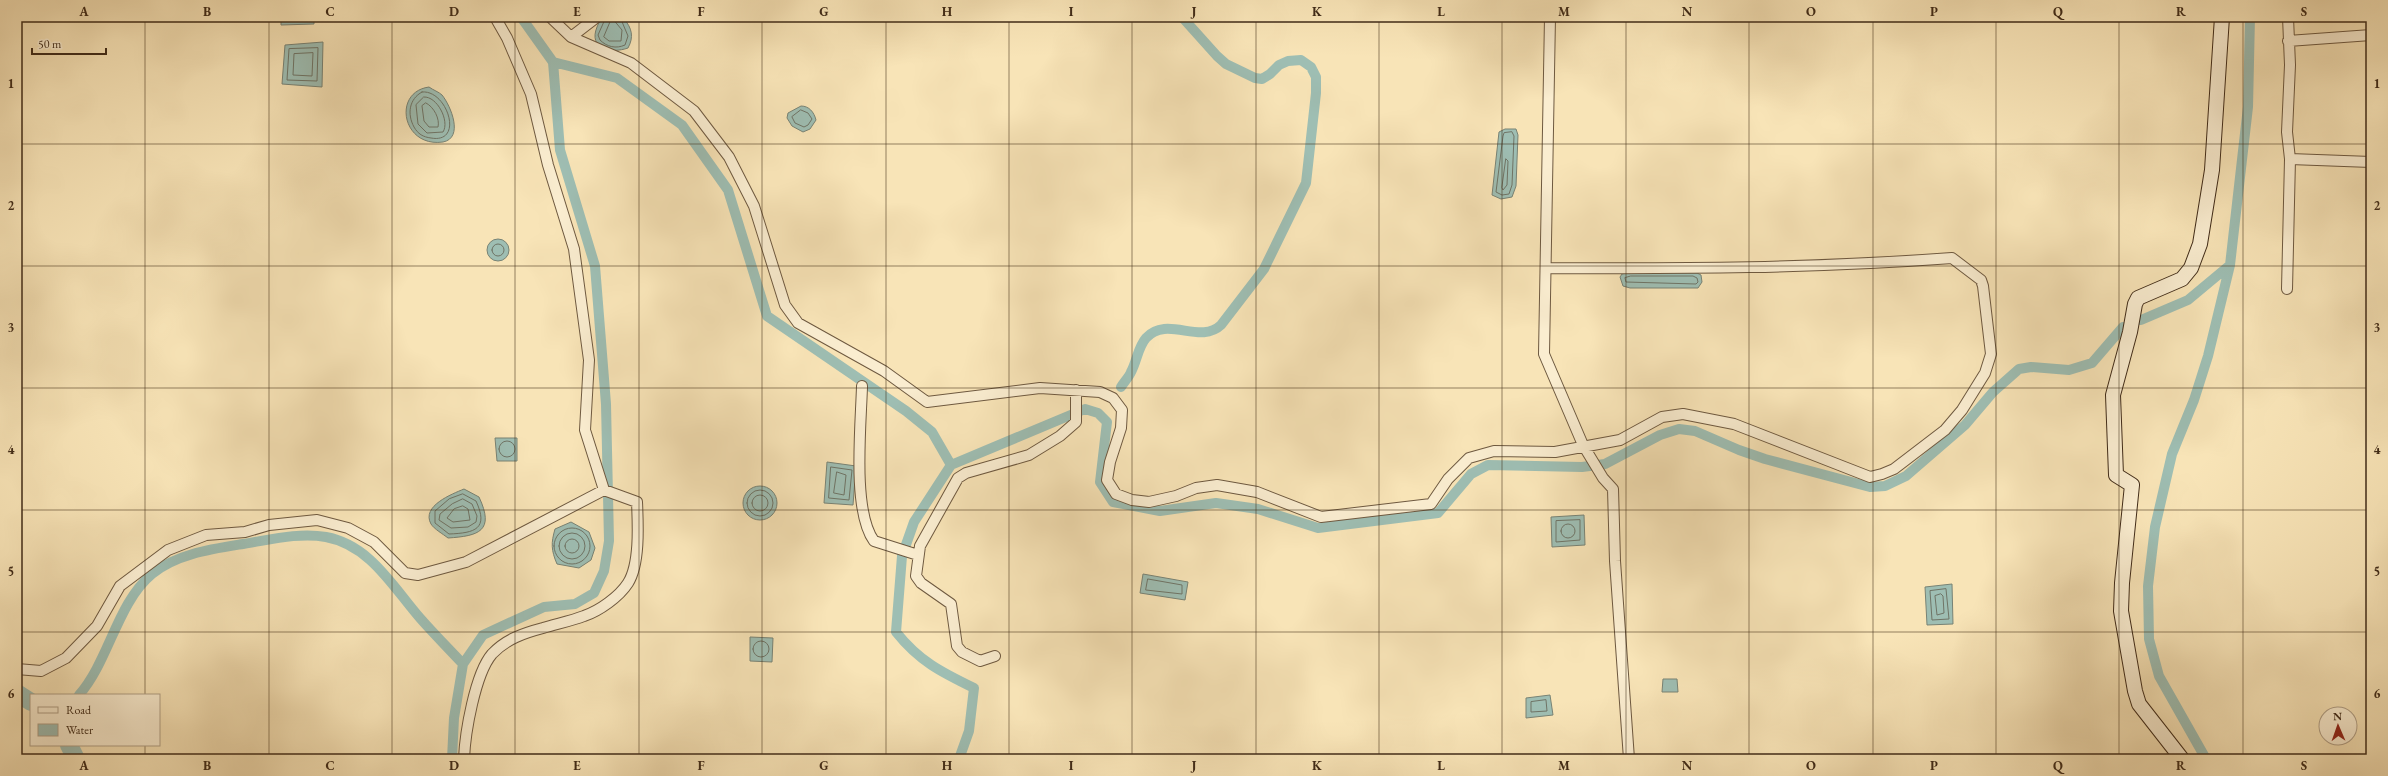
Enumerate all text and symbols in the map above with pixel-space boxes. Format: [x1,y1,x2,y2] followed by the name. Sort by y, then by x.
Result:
[78,3,89,20] text: A
[203,3,211,20] text: B
[325,3,335,20] text: C
[449,3,459,20] text: D
[573,3,581,20] text: E
[697,3,705,20] text: F
[819,3,829,20] text: G
[942,3,953,20] text: H
[1069,3,1074,20] text: I
[1190,3,1197,20] text: J
[1312,3,1323,20] text: K
[1437,3,1445,20] text: L
[1558,3,1570,20] text: M
[1682,3,1693,20] text: N
[1806,3,1816,20] text: O
[1930,3,1938,20] text: P
[2053,3,2065,20] text: Q
[2176,3,2186,20] text: R
[2301,3,2307,20] text: S
[32,30,106,56] scale bar
[38,36,62,52] text: 50 m
[8,75,15,92] text: 1
[2374,75,2381,92] text: 1
[8,197,15,214] text: 2
[2374,197,2381,214] text: 2
[8,319,15,336] text: 3
[2374,319,2381,336] text: 3
[8,441,15,458] text: 4
[2374,441,2381,458] text: 4
[8,563,14,580] text: 5
[2374,563,2380,580] text: 5
[8,685,15,702] text: 6
[2374,685,2381,702] text: 6
[30,694,160,746] legend
[66,702,92,718] text: Road
[2318,706,2358,746] north arrow
[2333,709,2342,723] text: N
[66,722,93,738] text: Water
[78,757,89,774] text: A
[203,757,211,774] text: B
[325,757,335,774] text: C
[449,757,459,774] text: D
[573,757,581,774] text: E
[697,757,705,774] text: F
[819,757,829,774] text: G
[942,757,953,774] text: H
[1069,757,1074,774] text: I
[1190,757,1197,774] text: J
[1312,757,1323,774] text: K
[1437,757,1445,774] text: L
[1558,757,1570,774] text: M
[1682,757,1693,774] text: N
[1806,757,1816,774] text: O
[1930,757,1938,774] text: P
[2053,757,2065,774] text: Q
[2176,757,2186,774] text: R
[2301,757,2307,774] text: S

